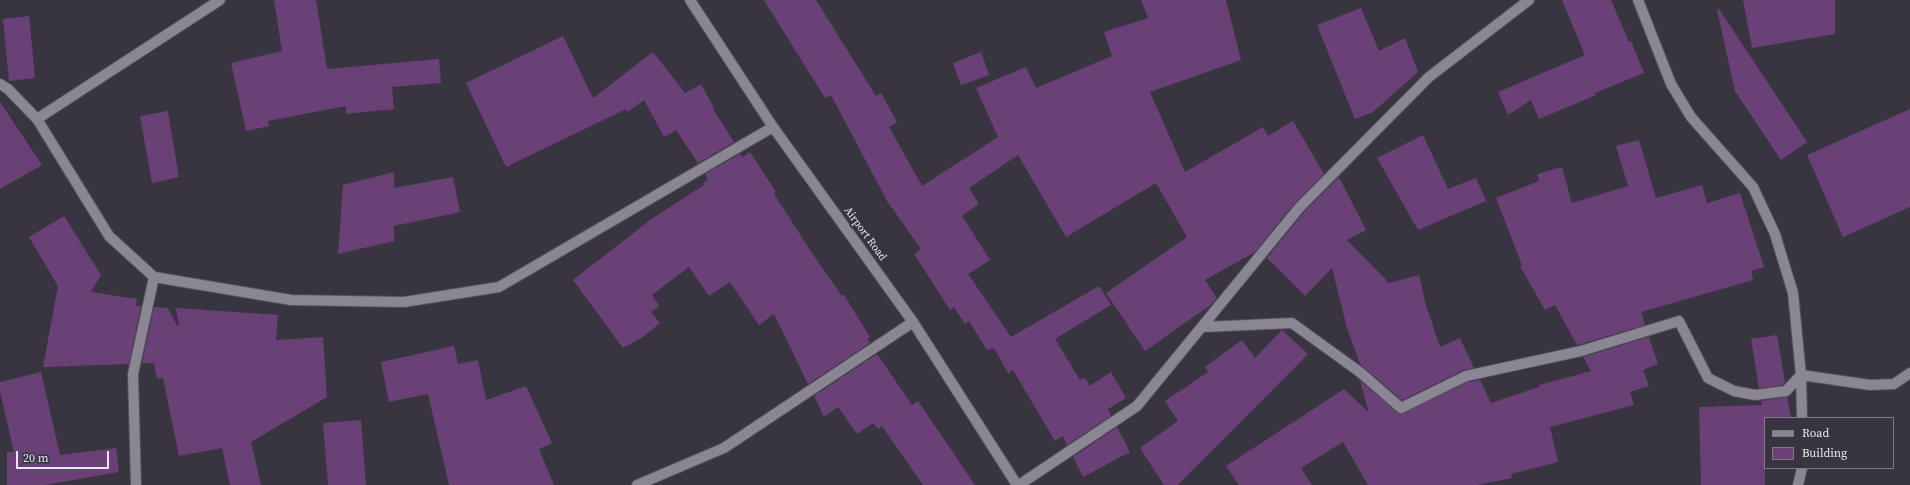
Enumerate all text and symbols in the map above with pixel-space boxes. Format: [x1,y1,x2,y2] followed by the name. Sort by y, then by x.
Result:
[841,204,889,264] street label: Airport Road
[1764,417,1894,469] legend
[1802,425,1829,441] text: Road
[18,443,111,469] scale bar
[1802,445,1847,461] text: Building
[23,450,49,466] text: 20 m

